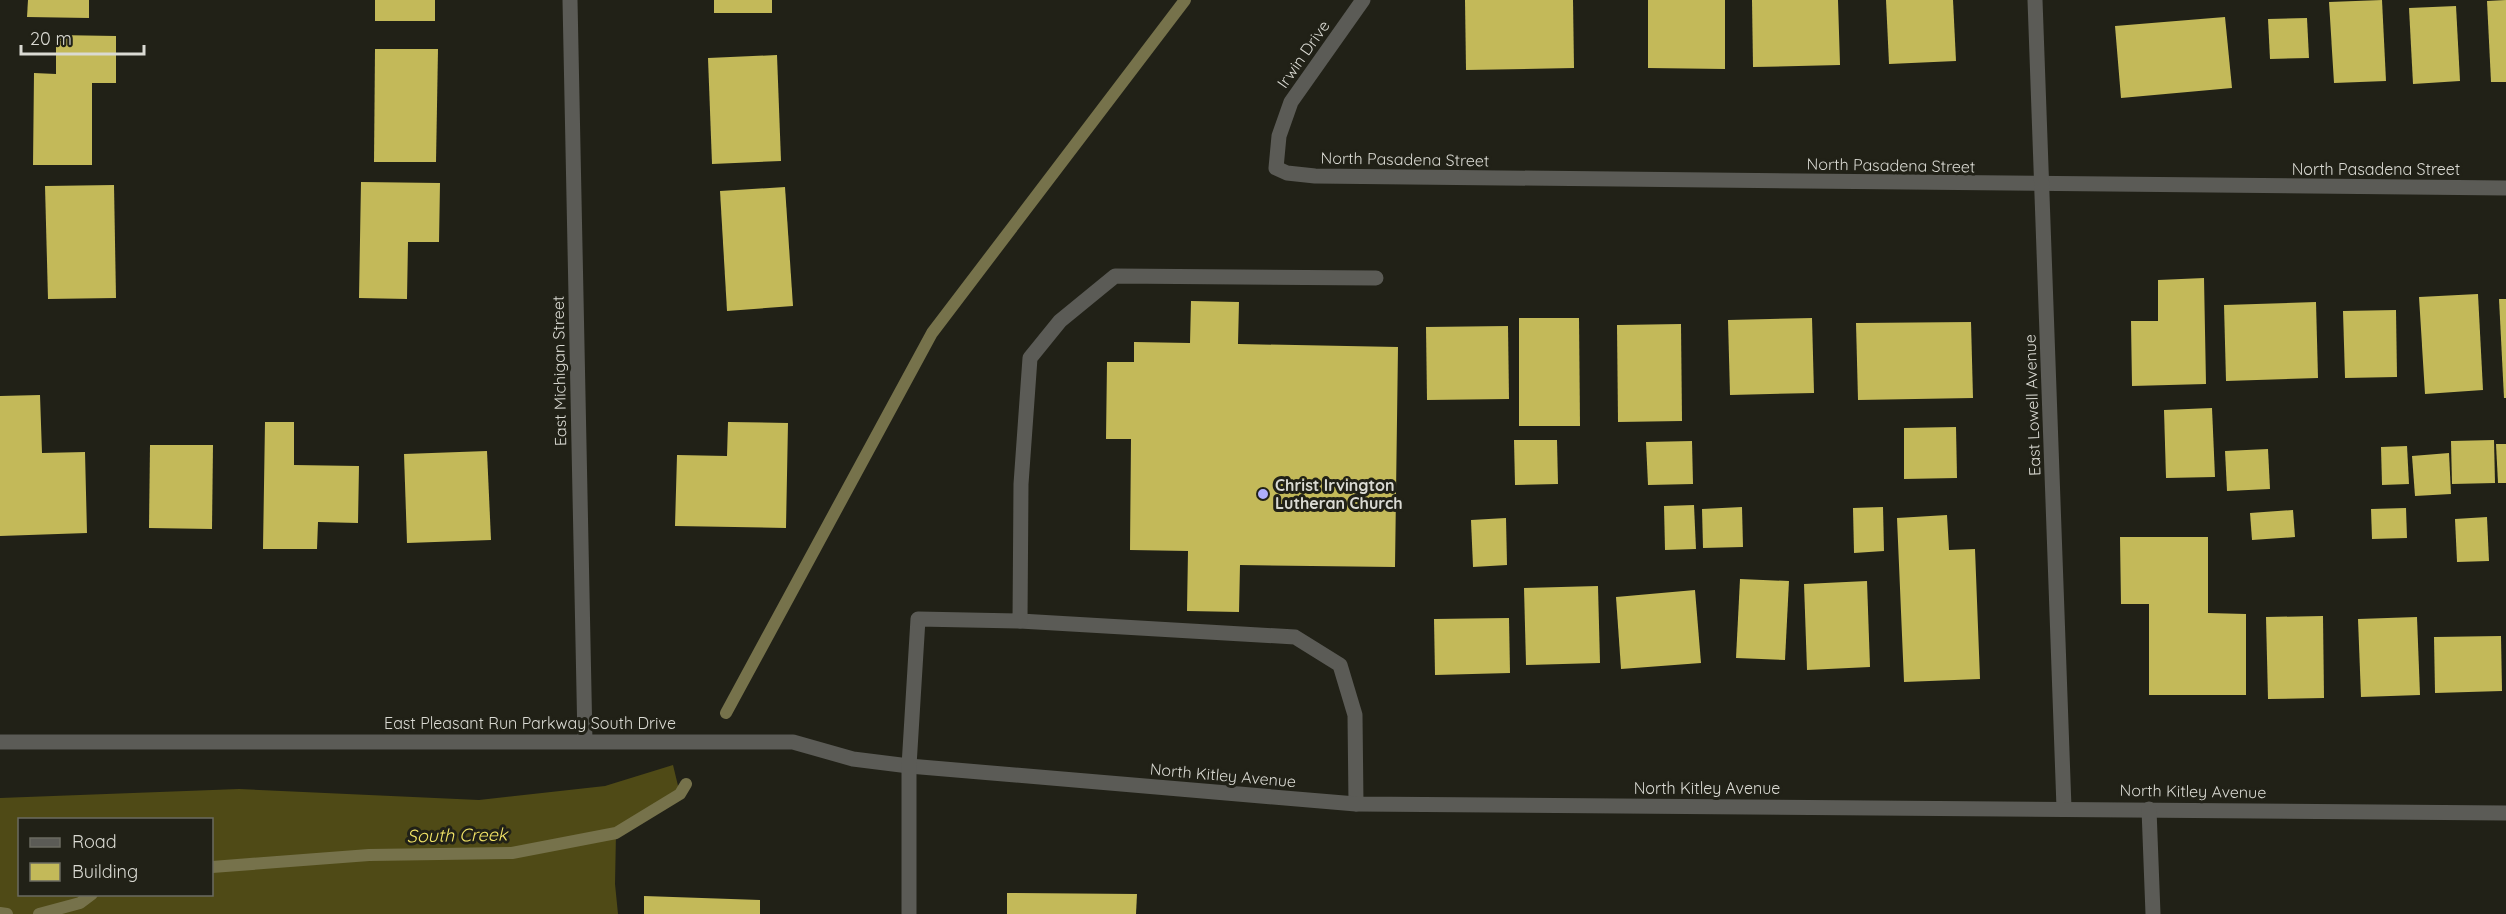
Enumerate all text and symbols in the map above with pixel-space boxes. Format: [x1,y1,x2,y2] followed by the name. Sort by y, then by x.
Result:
[1272,16,1334,92] street label: Irwin Drive
[21,18,144,56] scale bar
[30,27,72,50] text: 20 m
[1321,148,1489,170] street label: North Pasadena Street
[1807,154,1975,176] street label: North Pasadena Street
[2292,159,2460,179] street label: North Pasadena Street
[548,296,570,446] street label: East Michigan Street
[2020,334,2044,476] street label: East Lowell Avenue
[1275,475,1403,513] place label: Christ Irvington Lutheran Church
[1256,487,1270,501] marker: Christ Irvington Lutheran Church
[384,713,676,733] street label: East Pleasant Run Parkway South Drive
[1149,759,1297,791] street label: North Kitley Avenue
[1634,778,1780,798] street label: North Kitley Avenue
[2120,780,2266,802] street label: North Kitley Avenue
[18,818,213,896] legend
[406,823,509,847] water label: South Creek
[72,830,117,853] text: Road
[72,860,138,883] text: Building

